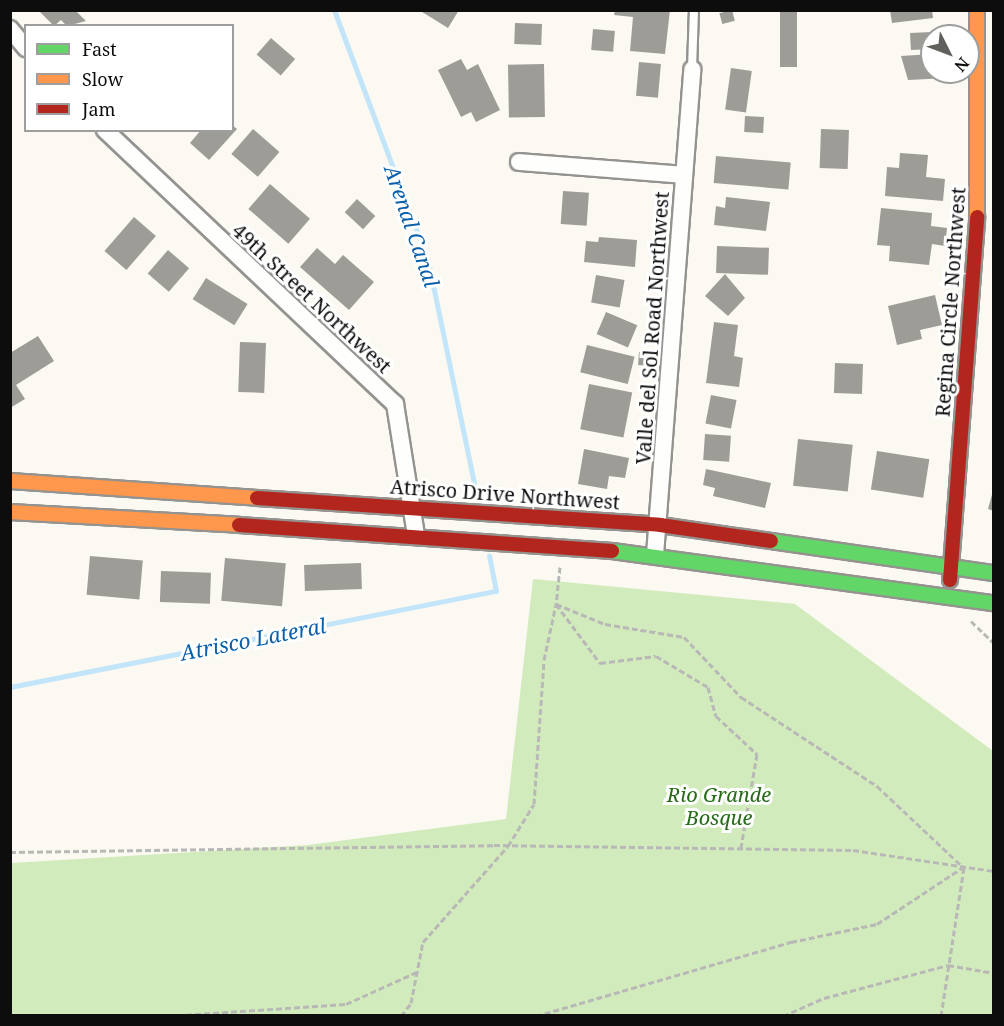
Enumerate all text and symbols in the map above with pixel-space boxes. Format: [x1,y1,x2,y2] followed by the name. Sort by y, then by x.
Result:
[24,24,234,132] legend
[920,24,980,84] north arrow
[82,37,117,61] text: Fast
[950,53,974,77] text: N
[82,67,123,91] text: Slow
[82,97,116,121] text: Jam
[379,162,445,290] water label: Arenal Canal
[930,186,970,418] street label: Regina Circle Northwest
[630,191,674,465] street label: Valle del Sol Road Northwest
[228,218,396,378] street label: 49th Street Northwest
[389,474,621,514] street label: Atrisco Drive Northwest
[178,613,328,665] water label: Atrisco Lateral
[667,783,771,830] park label: Rio Grande Bosque

